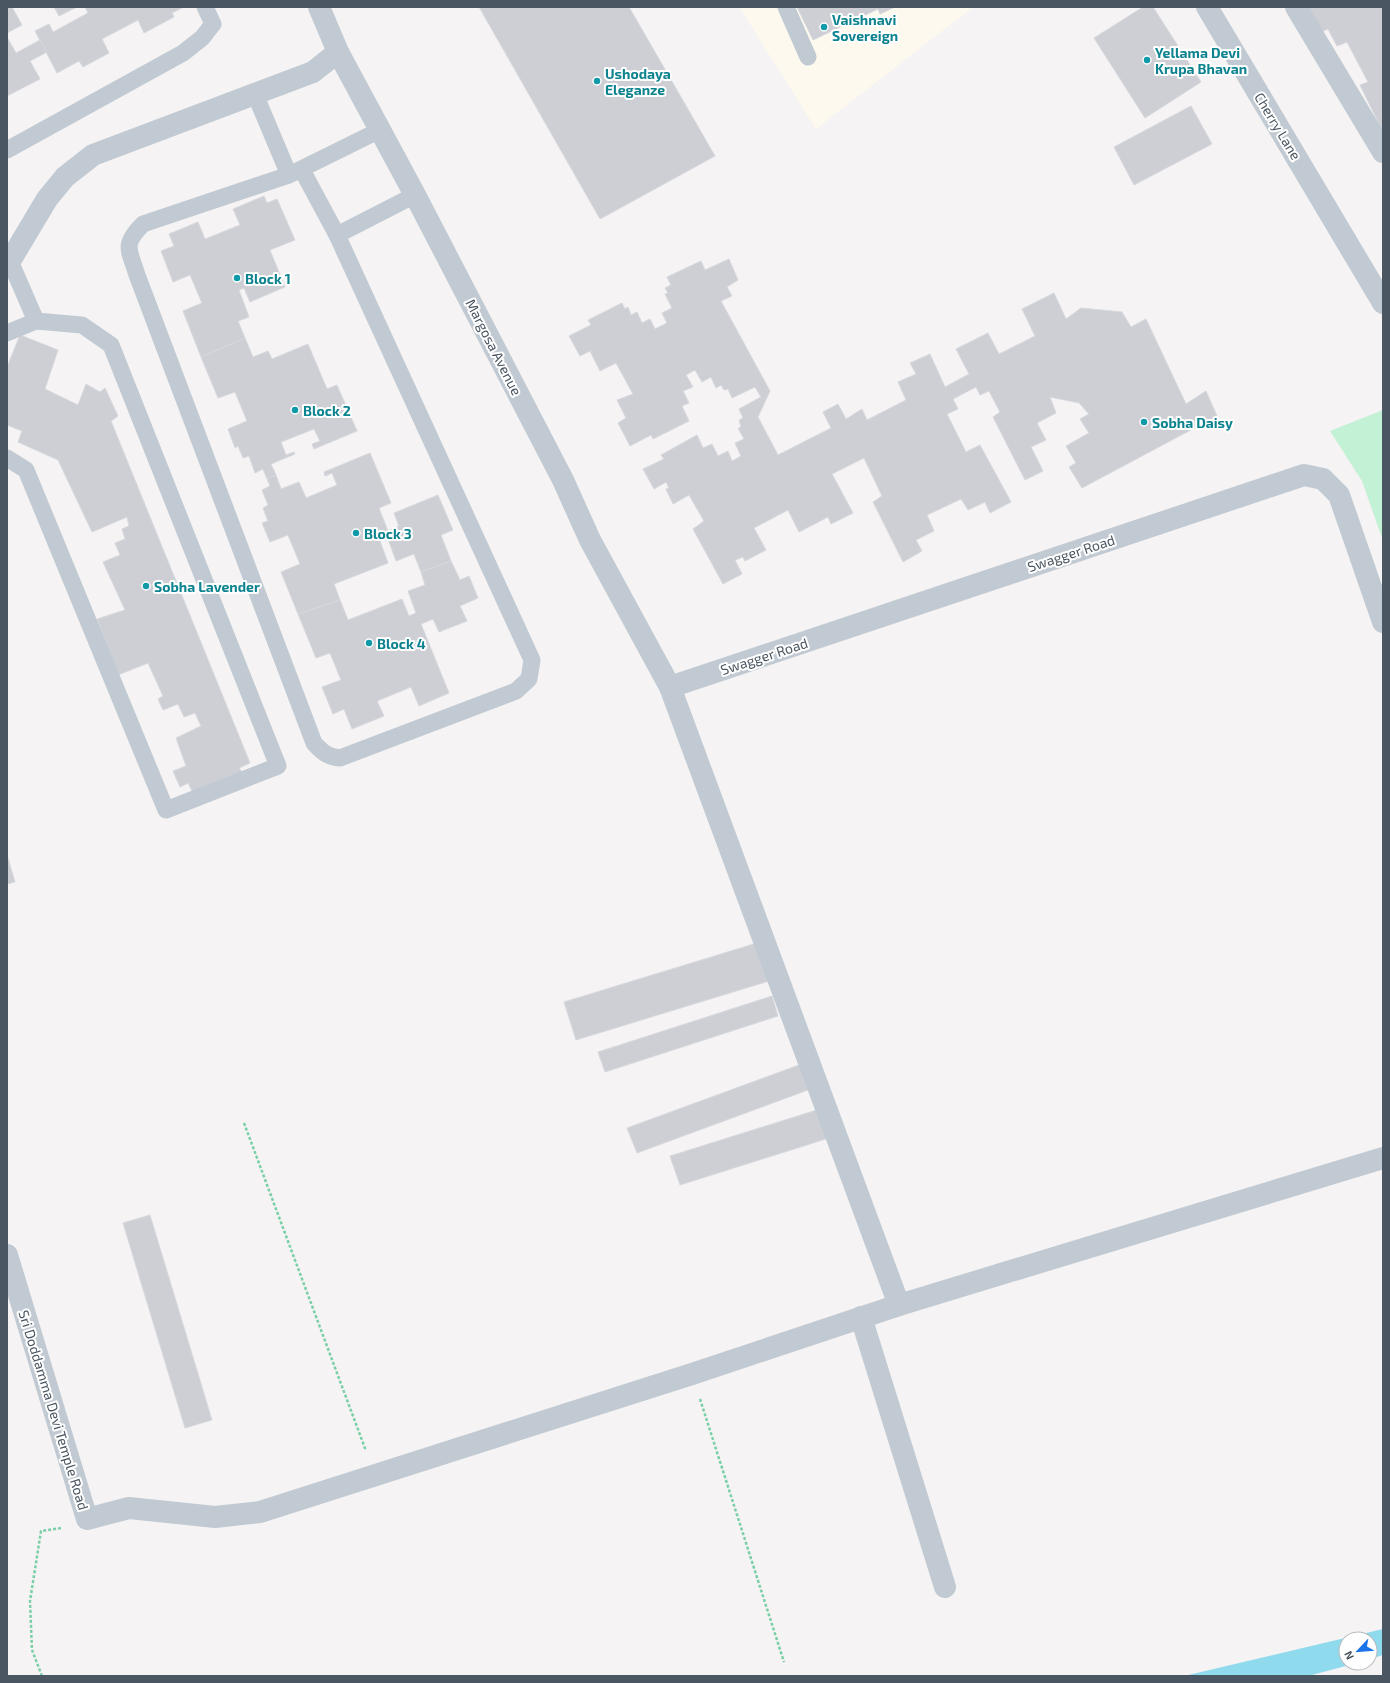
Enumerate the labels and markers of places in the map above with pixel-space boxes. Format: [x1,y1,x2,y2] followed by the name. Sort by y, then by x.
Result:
[832,11,898,44] place label: Vaishnavi Sovereign
[819,22,829,32] marker: Vaishnavi Sovereign
[1155,44,1247,77] place label: Yellama Devi Krupa Bhavan
[1142,55,1152,65] marker: Yellama Devi Krupa Bhavan
[605,65,671,98] place label: Ushodaya Eleganze
[592,76,602,86] marker: Ushodaya Eleganze
[245,270,291,287] place label: Block 1
[232,273,242,283] marker: Block 1
[303,402,351,419] place label: Block 2
[290,405,300,415] marker: Block 2
[1152,414,1233,431] place label: Sobha Daisy
[1139,417,1149,427] marker: Sobha Daisy
[364,525,412,542] place label: Block 3
[351,528,361,538] marker: Block 3
[154,578,260,595] place label: Sobha Lavender
[141,581,151,591] marker: Sobha Lavender
[377,635,426,652] place label: Block 4
[364,638,374,648] marker: Block 4

